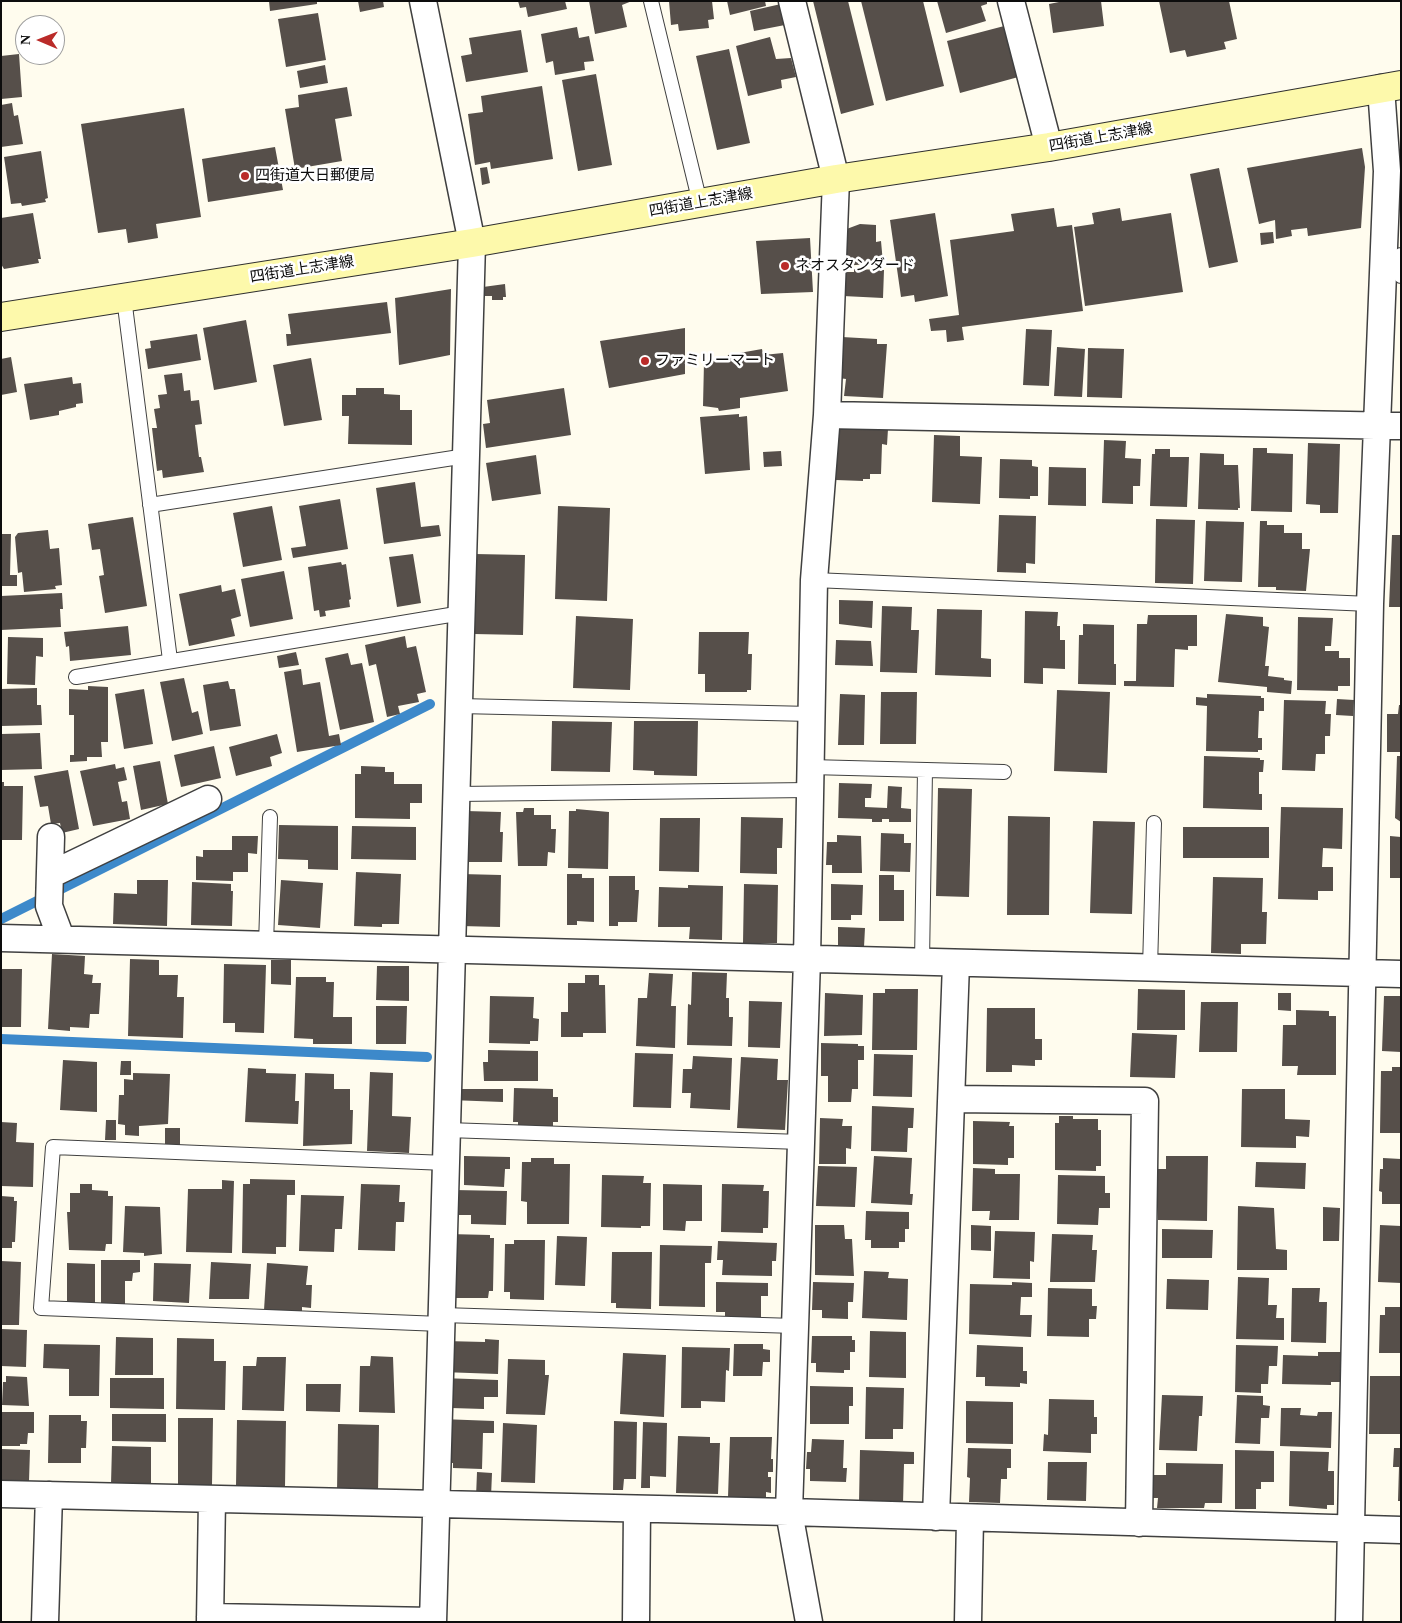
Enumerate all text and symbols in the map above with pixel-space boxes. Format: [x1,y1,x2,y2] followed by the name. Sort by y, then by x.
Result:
[15,15,65,65] north arrow
[18,35,33,45] text: N
[1048,120,1154,156] street label: 四街道上志津線
[255,167,375,185] place label: 四街道大日郵便局
[239,170,251,182] marker: 四街道大日郵便局
[648,185,754,221] street label: 四街道上志津線
[249,253,355,287] street label: 四街道上志津線
[795,257,915,275] place label: ネオスタンダード
[779,260,791,272] marker: ネオスタンダード
[655,352,775,370] place label: ファミリーマート
[639,355,651,367] marker: ファミリーマート

